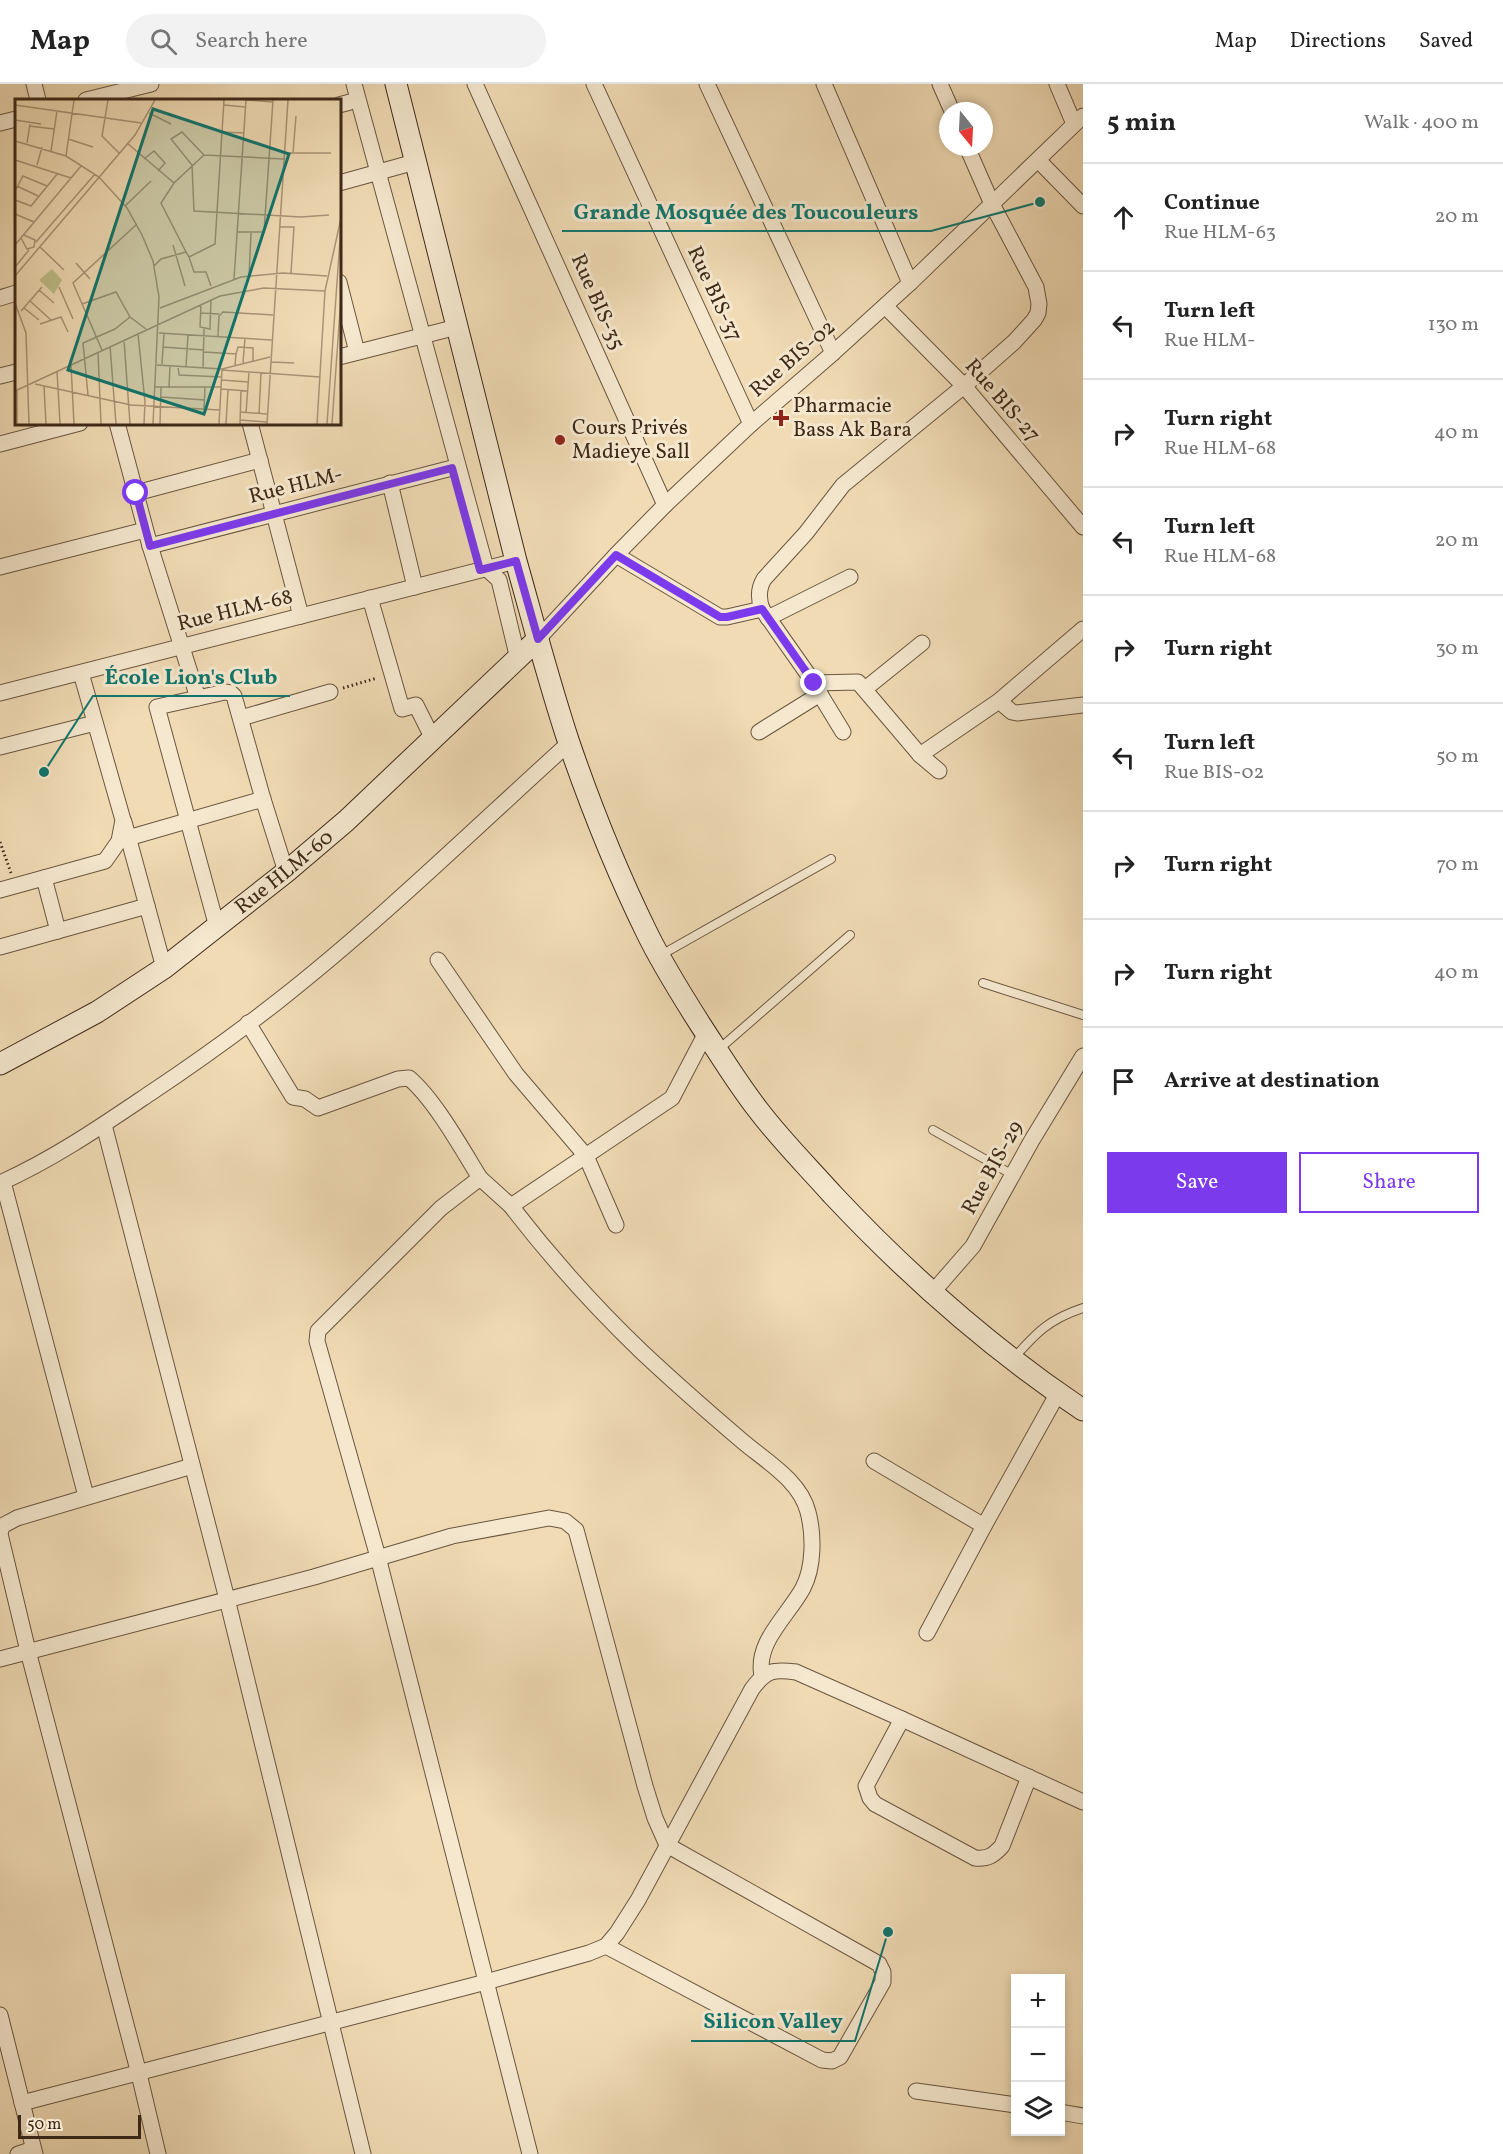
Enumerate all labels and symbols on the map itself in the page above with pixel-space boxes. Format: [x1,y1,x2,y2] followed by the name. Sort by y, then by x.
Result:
[15,99,340,424] inset map
[939,102,993,156] north arrow
[562,191,931,231] callout: Grande Mosquée des Toucouleurs
[574,198,918,229] text: Grande Mosquée des Toucouleurs
[679,242,749,346] street label: Rue BIS-37
[563,249,631,355] street label: Rue BIS-35
[744,314,842,404] street label: Rue BIS-02
[958,353,1046,449] street label: Rue BIS-27
[793,392,912,445] place label: Pharmacie Bass Ak Bara
[774,411,788,425] marker: Pharmacie Bass Ak Bara
[572,414,690,467] place label: Cours Privés Madieye Sall
[553,433,567,447] marker: Cours Privés Madieye Sall
[246,460,346,512] street label: Rue HLM-
[122,479,148,505] route start
[174,583,296,639] street label: Rue HLM-68
[93,656,290,696] callout: École Lion's Club
[105,663,277,694] text: École Lion's Club
[800,669,826,695] route end
[229,823,340,921] street label: Rue HLM-60
[955,1116,1031,1220] street label: Rue BIS-29
[691,2001,855,2041] callout: Silicon Valley
[703,2007,843,2038] text: Silicon Valley
[18,2112,141,2140] scale bar

